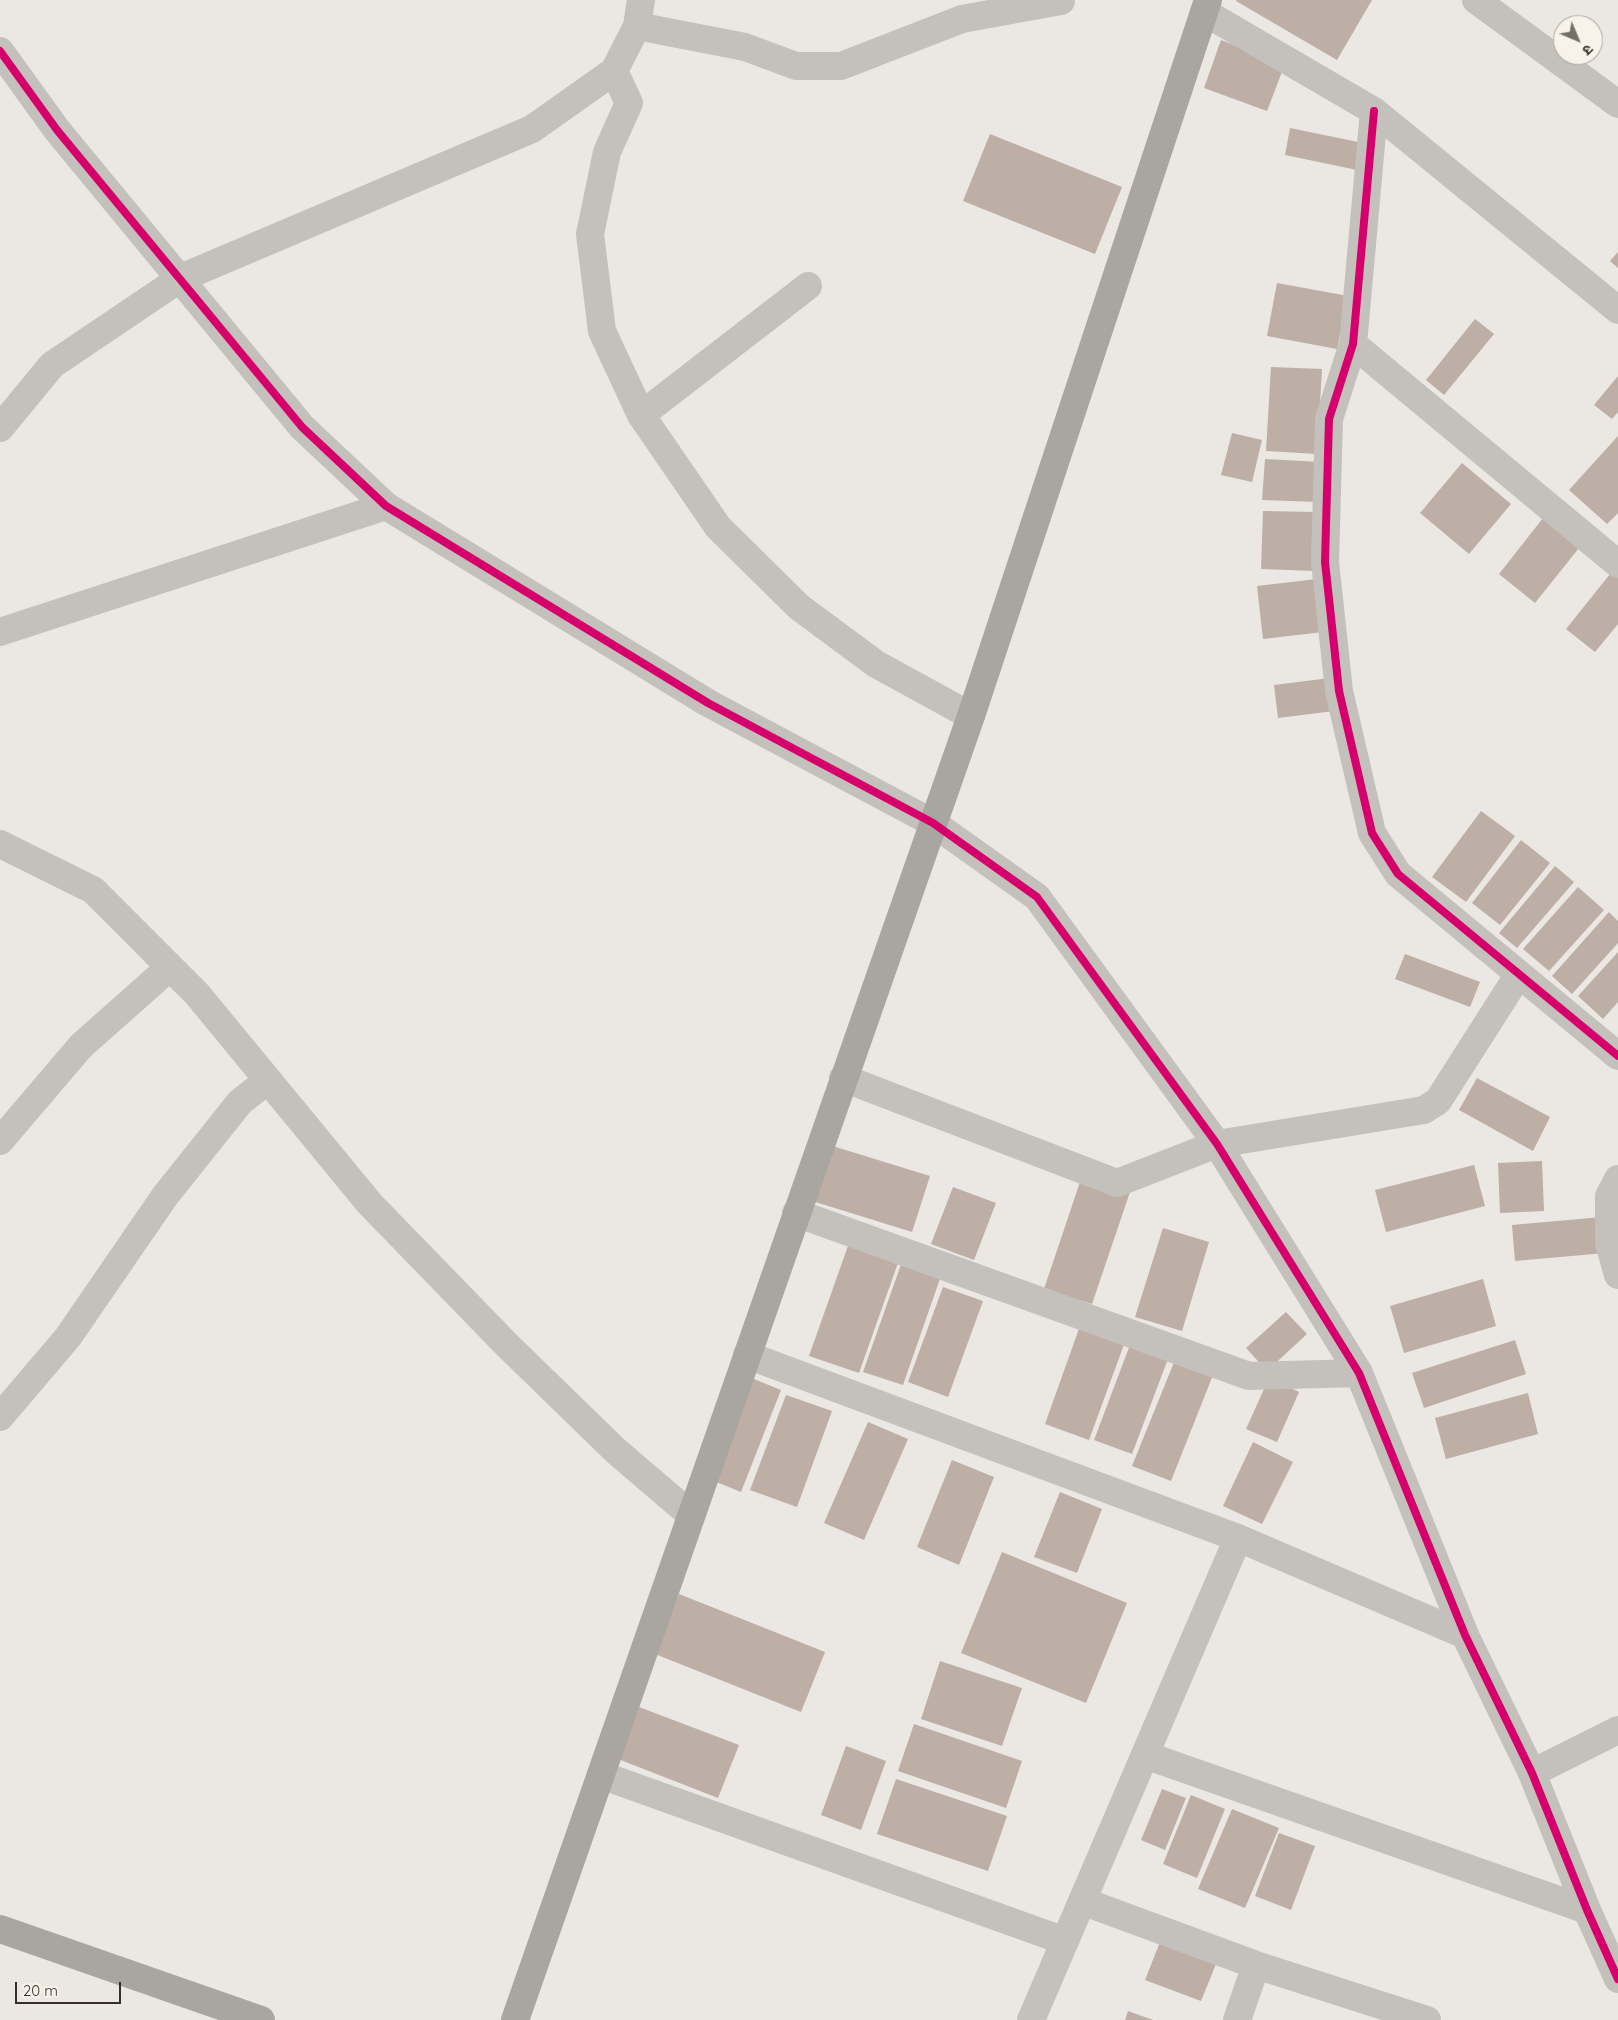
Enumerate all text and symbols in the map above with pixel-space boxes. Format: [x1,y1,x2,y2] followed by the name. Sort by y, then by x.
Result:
[1553,15,1603,65] north arrow
[1579,41,1597,59] text: उ
[18,1972,124,2004] scale bar
[23,1981,58,2000] text: 20 m

